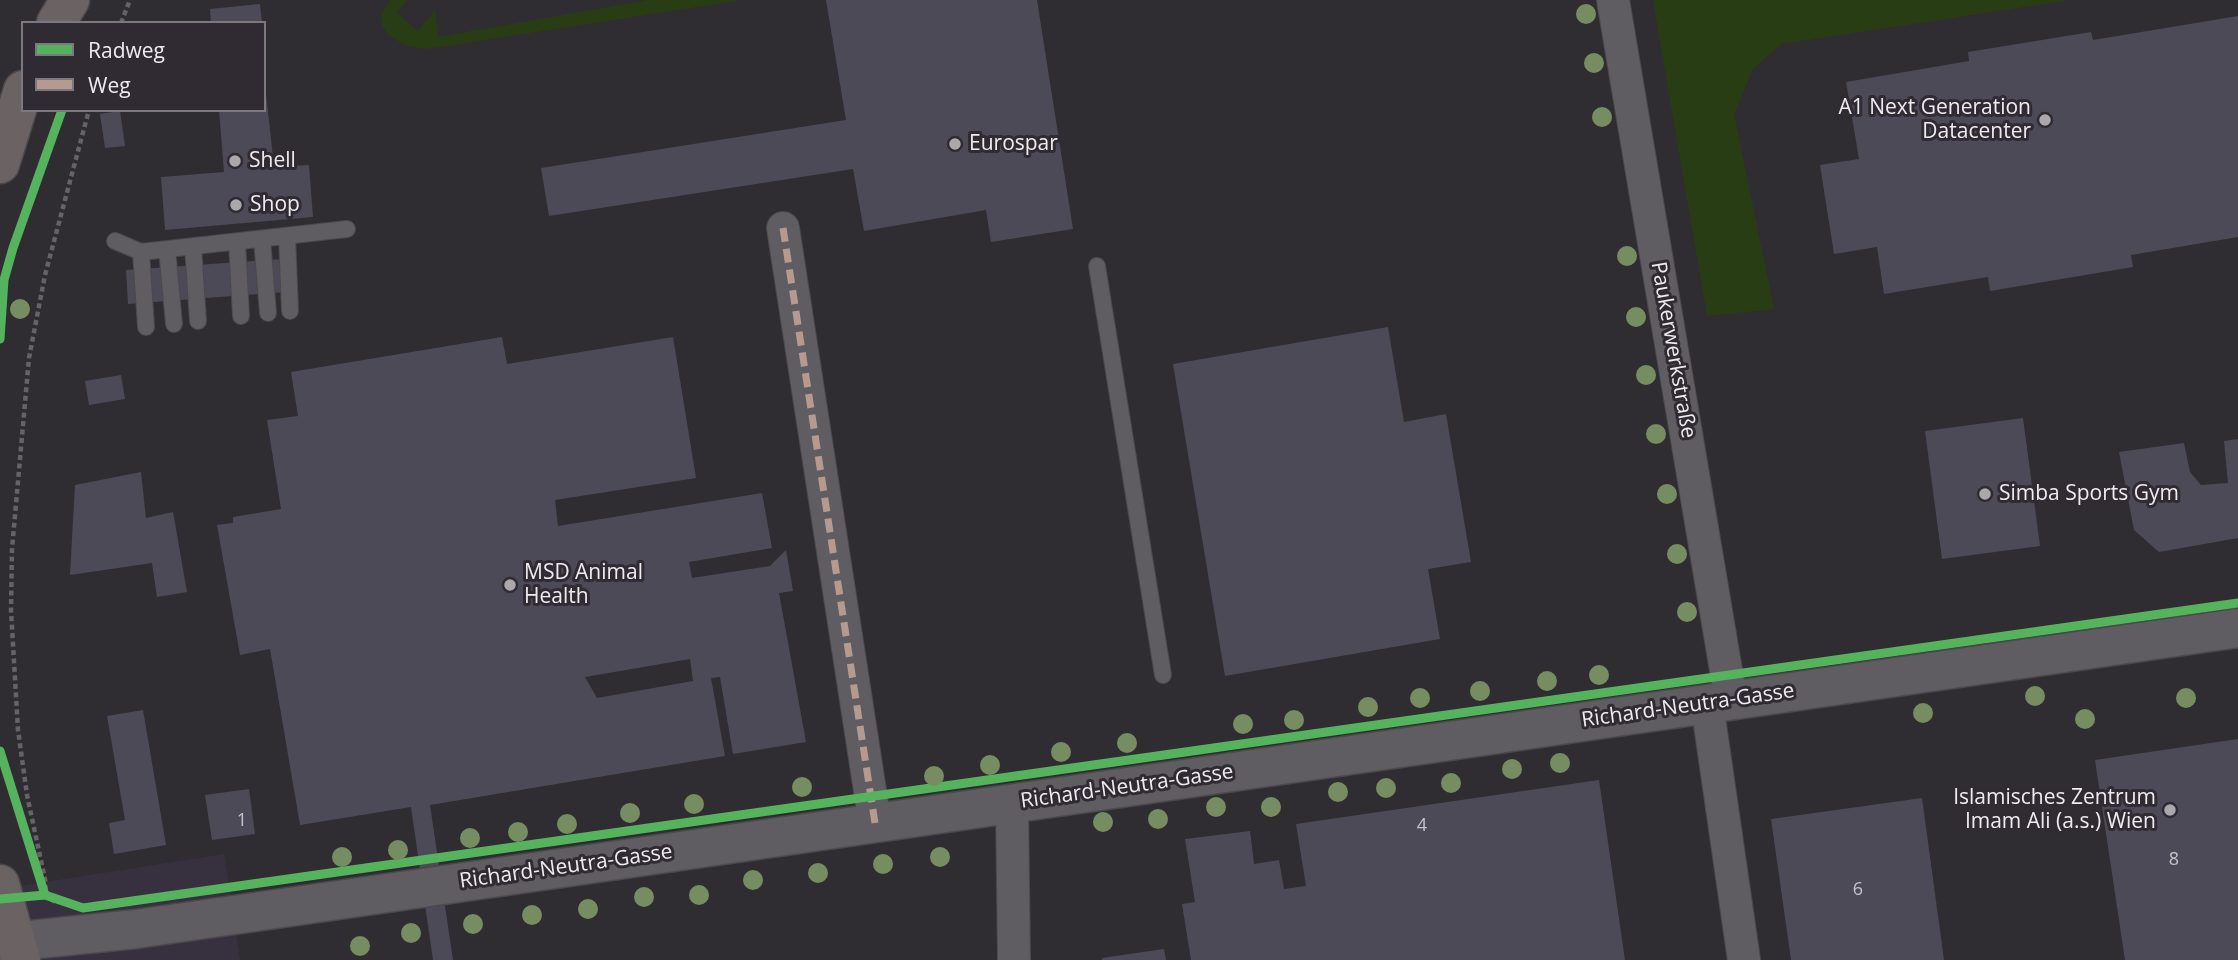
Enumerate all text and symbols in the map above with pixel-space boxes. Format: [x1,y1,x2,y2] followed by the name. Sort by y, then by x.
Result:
[21,21,266,112] legend
[88,36,165,64] text: Radweg
[88,71,131,99] text: Weg
[1838,95,2031,145] place label: A1 Next Generation Datacenter
[2037,112,2053,128] marker: A1 Next Generation Datacenter
[969,131,1058,157] place label: Eurospar
[947,136,963,152] marker: Eurospar
[249,148,296,174] place label: Shell
[227,153,243,169] marker: Shell
[250,192,300,218] place label: Shop
[228,197,244,213] marker: Shop
[1645,260,1701,440] street label: Paukerwerkstraße
[1999,481,2179,507] place label: Simba Sports Gym
[1977,486,1993,502] marker: Simba Sports Gym
[524,560,643,610] place label: MSD Animal Health
[502,577,518,593] marker: MSD Animal Health
[1580,679,1796,733] street label: Richard-Neutra-Gasse
[1019,760,1235,814] street label: Richard-Neutra-Gasse
[1953,785,2156,835] place label: Islamisches Zentrum Imam Ali (a.s.) Wien
[2162,802,2178,818] marker: Islamisches Zentrum Imam Ali (a.s.) Wien
[237,810,247,832] house number: 1
[1417,815,1427,837] house number: 4
[458,840,674,894] street label: Richard-Neutra-Gasse
[2169,849,2179,871] house number: 8
[1853,879,1863,901] house number: 6

